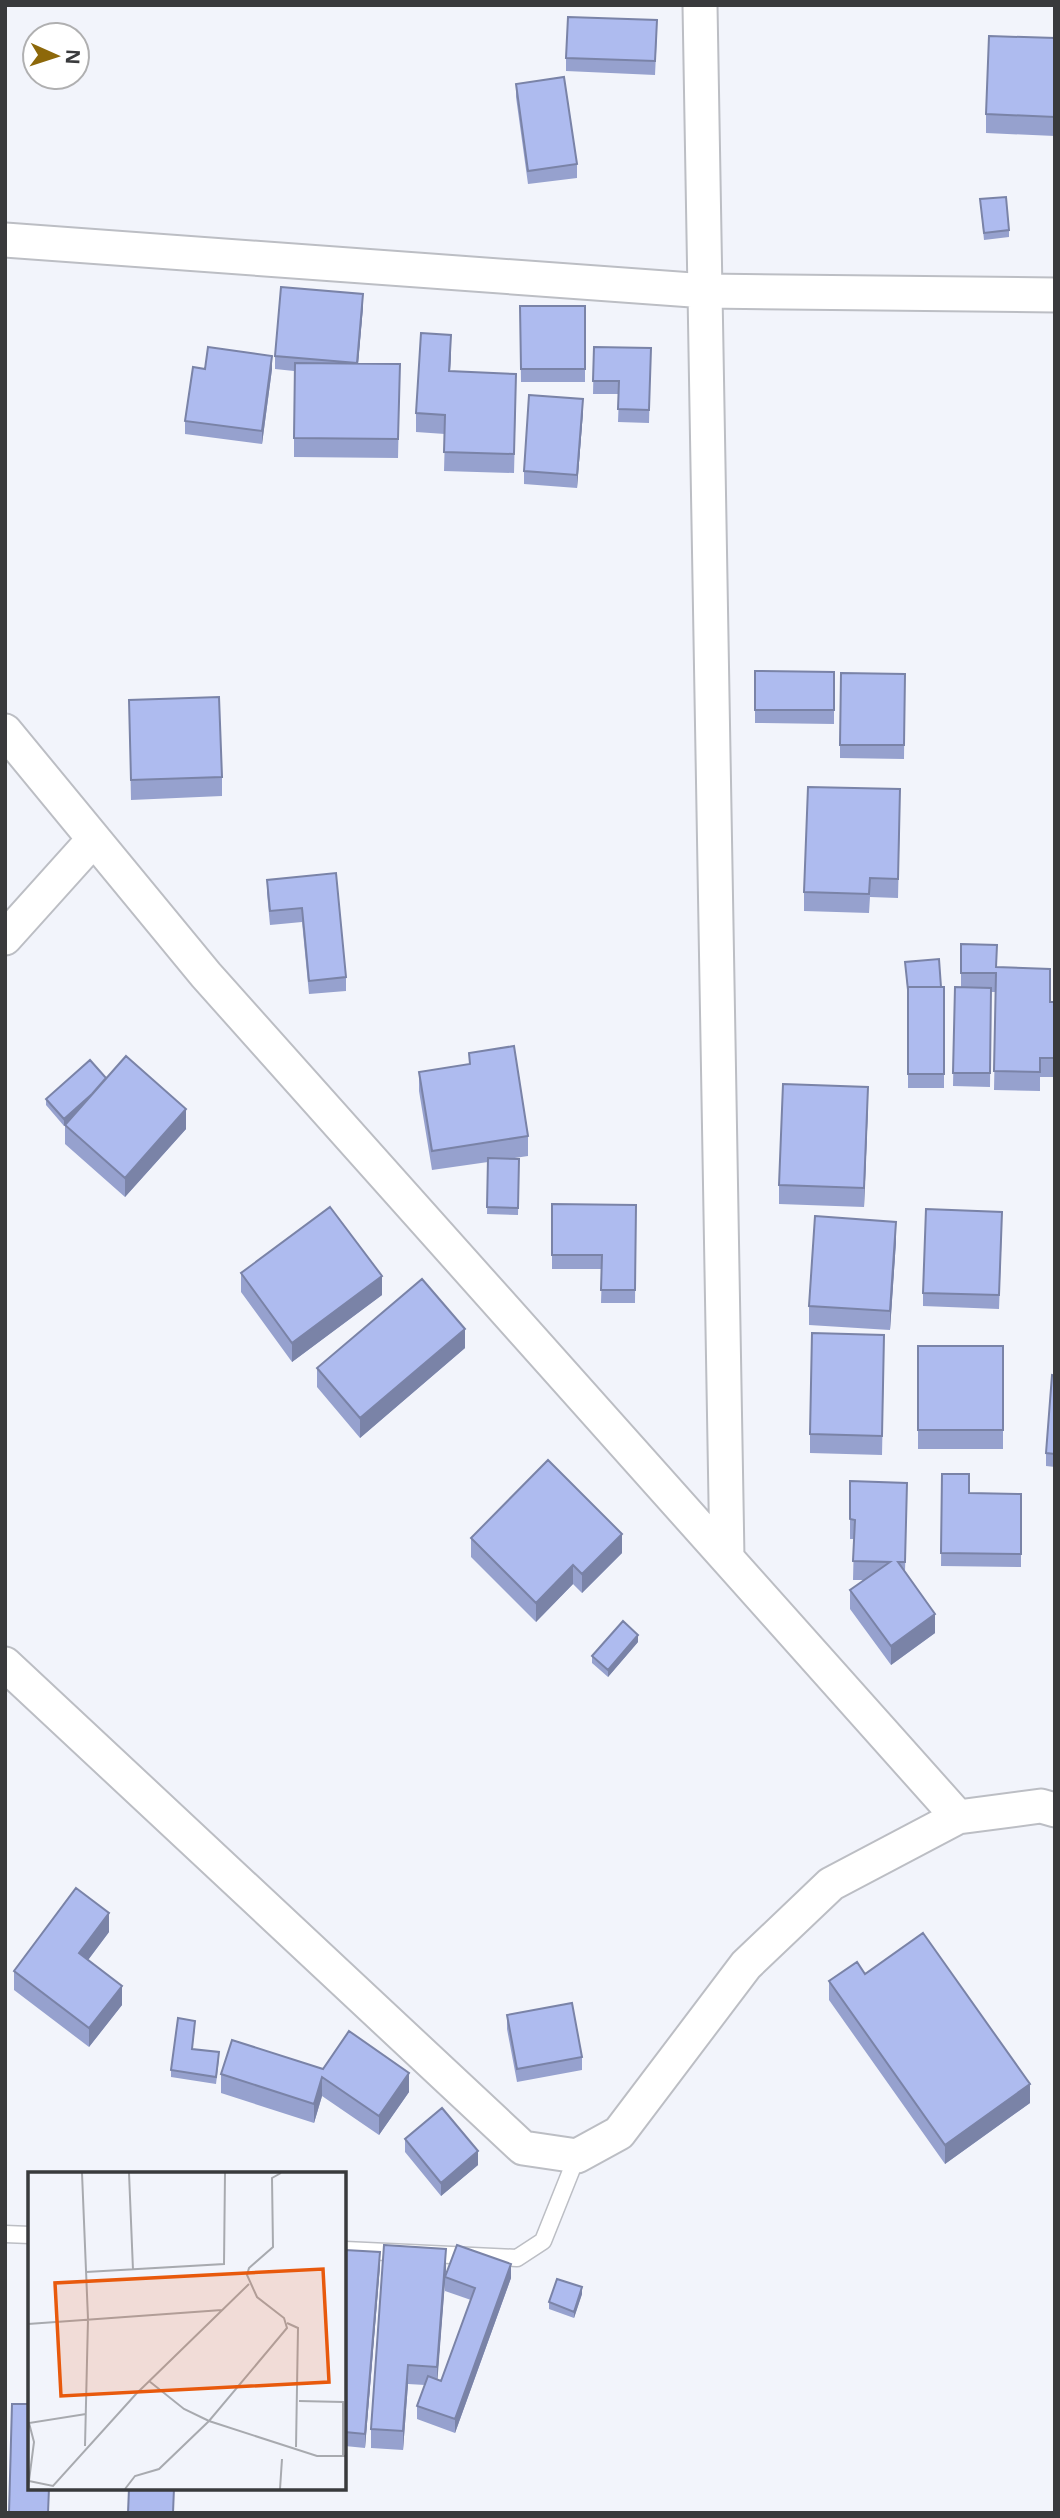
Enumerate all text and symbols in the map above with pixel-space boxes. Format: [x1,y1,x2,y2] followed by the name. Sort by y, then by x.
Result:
[21,21,91,91] north arrow
[60,48,86,65] text: N
[28,2172,346,2490] inset map

